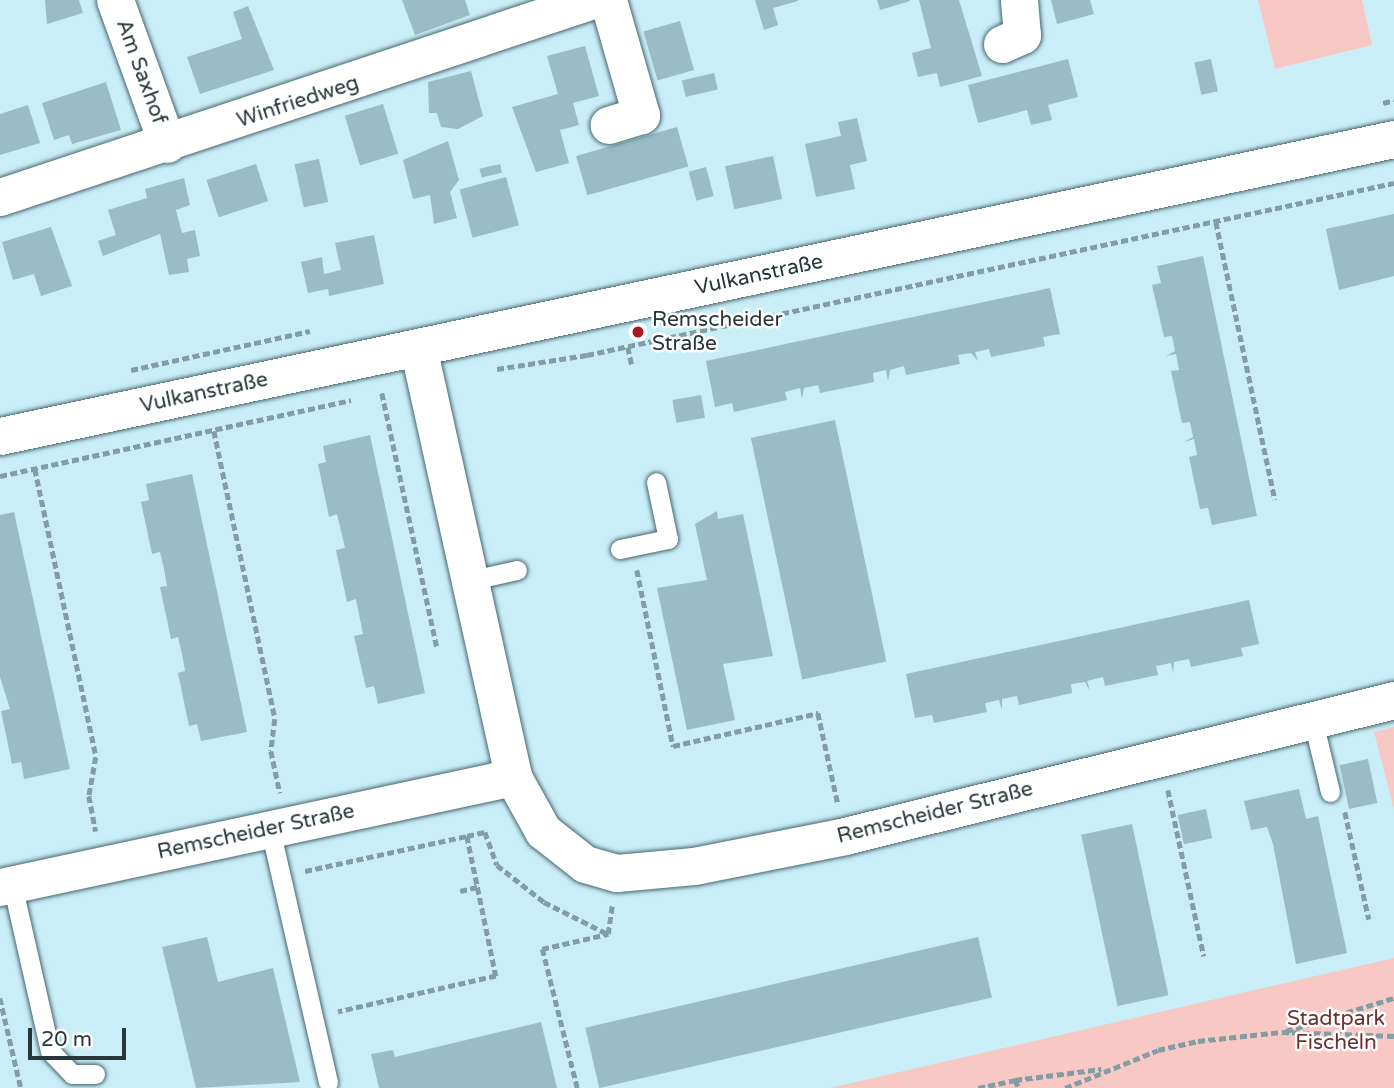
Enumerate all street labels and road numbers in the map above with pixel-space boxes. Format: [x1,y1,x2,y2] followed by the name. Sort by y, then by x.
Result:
[110,16,172,128] street label: Am Saxhof
[234,70,362,134] street label: Winfriedweg
[693,249,825,301] street label: Vulkanstraße
[138,367,270,419] street label: Vulkanstraße
[834,776,1036,850] street label: Remscheider Straße
[155,799,357,865] street label: Remscheider Straße

